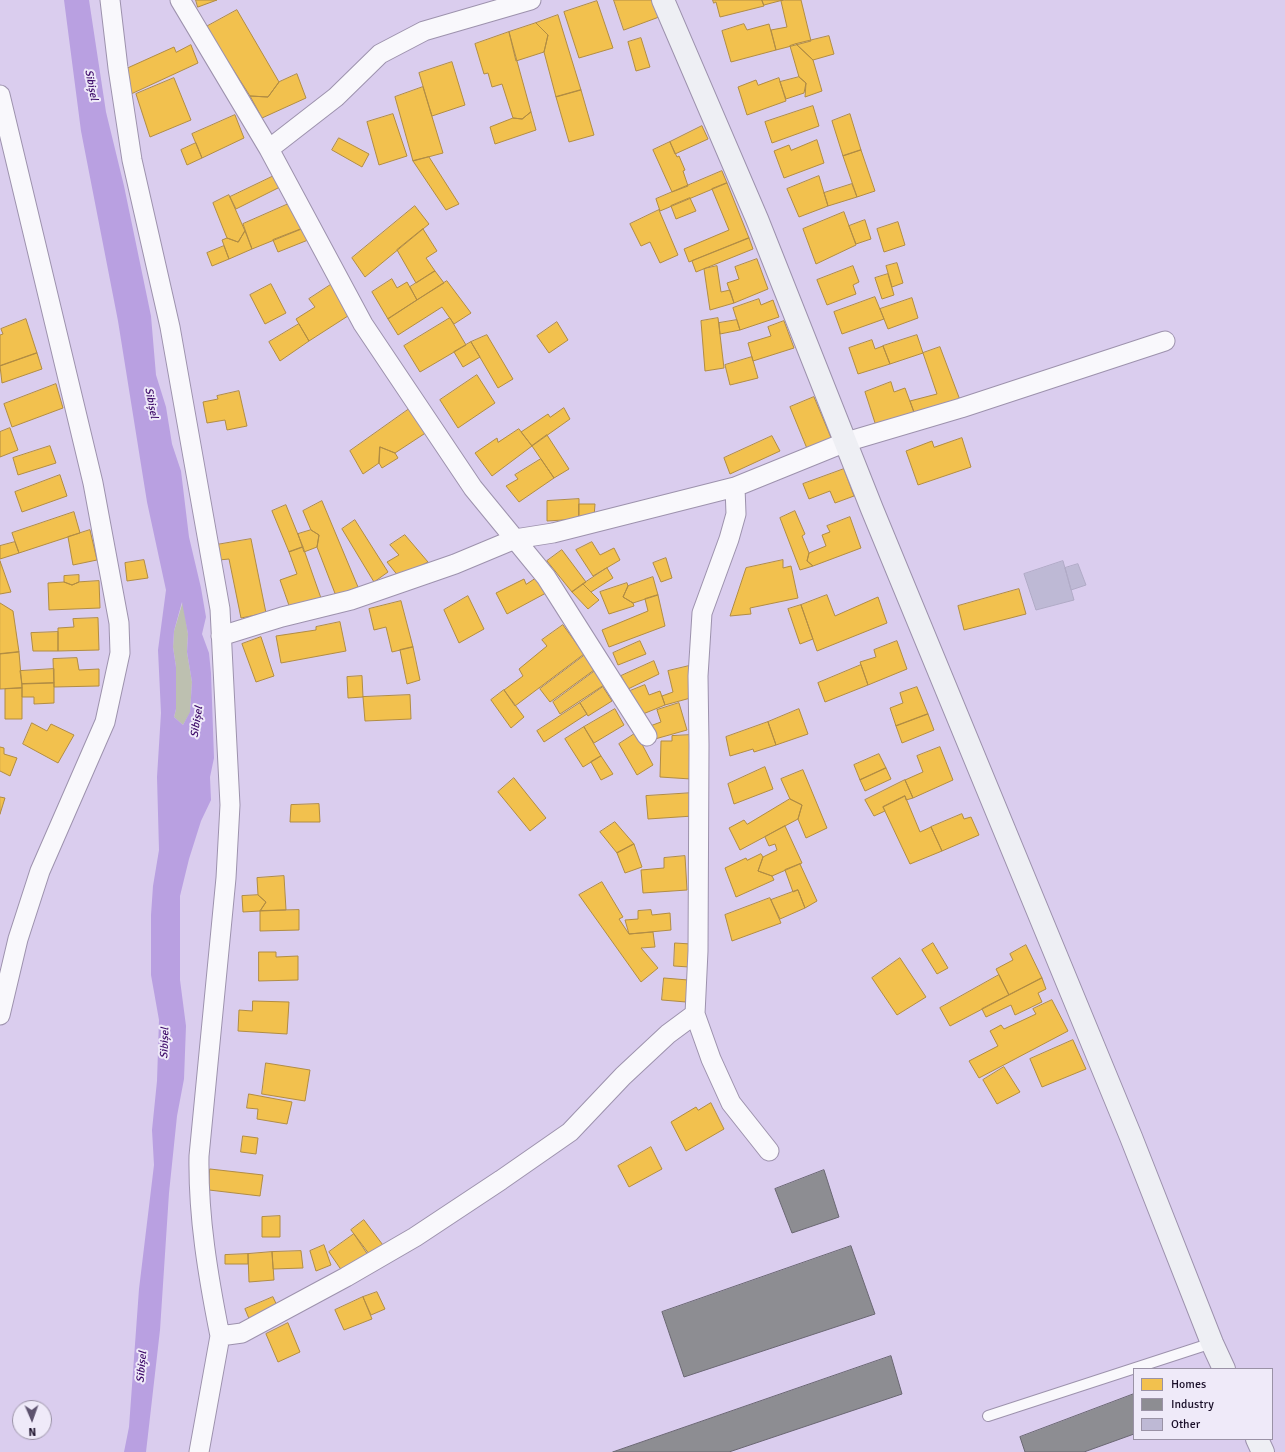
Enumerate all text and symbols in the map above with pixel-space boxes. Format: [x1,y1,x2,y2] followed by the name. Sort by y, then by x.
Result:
[82,68,100,102] water label: Sibișel
[142,386,160,420] water label: Sibișel
[188,705,206,739] water label: Sibișel
[158,1027,172,1059] water label: Sibișel
[134,1351,150,1383] water label: Sibișel
[1133,1368,1273,1440] legend
[1171,1377,1206,1392] text: Homes
[1171,1397,1214,1412] text: Industry
[12,1400,52,1440] north arrow
[1171,1417,1200,1432] text: Other
[28,1425,36,1438] text: N

